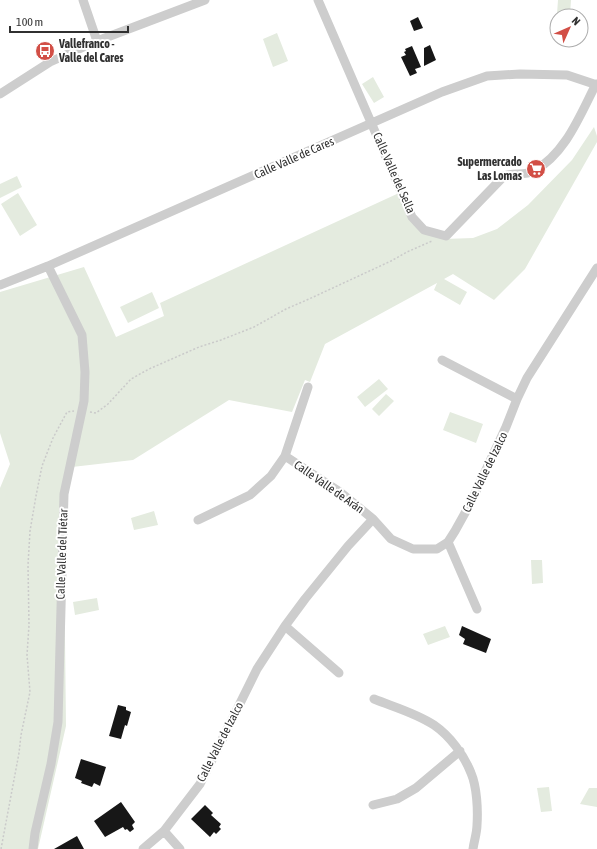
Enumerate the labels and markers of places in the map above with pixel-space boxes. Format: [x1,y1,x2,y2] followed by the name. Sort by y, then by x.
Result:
[58,37,124,65] place label: Vallefranco - Valle del Cares
[34,40,56,62] bus stop icon: Vallefranco - Valle del Cares
[458,155,523,183] place label: Supermercado Las Lomas
[525,158,547,180] supermarket icon: Supermercado Las Lomas

